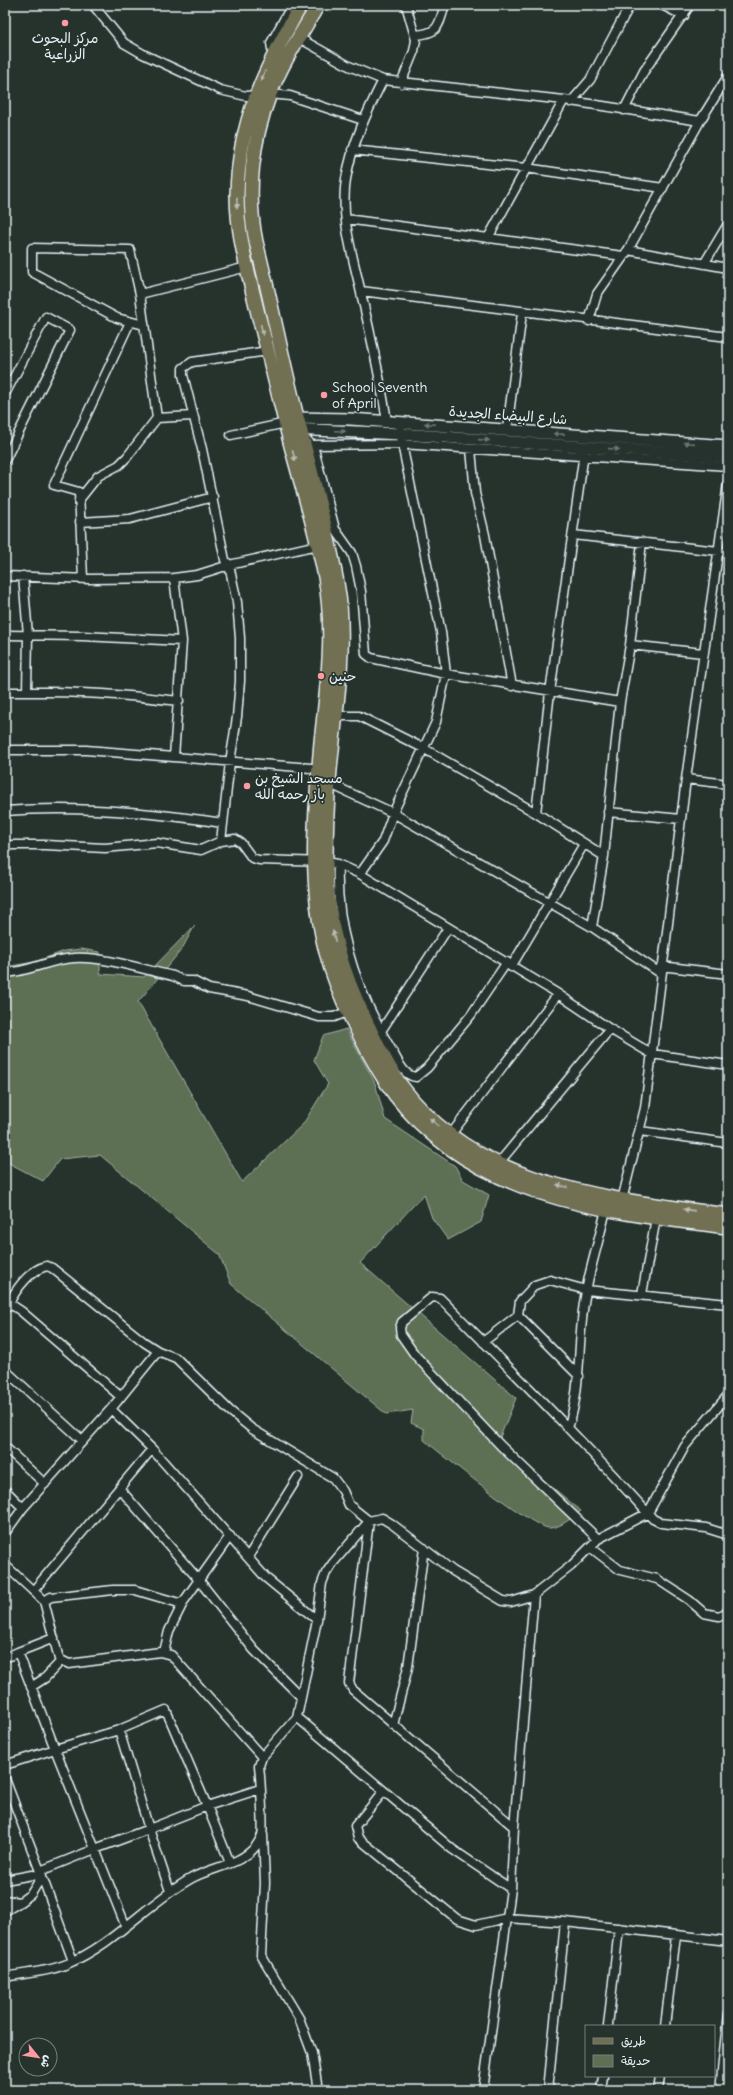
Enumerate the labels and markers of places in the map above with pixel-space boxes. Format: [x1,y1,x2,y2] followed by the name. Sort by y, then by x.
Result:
[60,18,70,28] marker: مركز البحوث الزراعية
[32,29,98,63] place label: مركز البحوث الزراعية
[332,378,428,412] place label: School Seventh of April
[319,390,329,400] marker: School Seventh of April
[329,667,356,685] place label: حنين
[316,671,326,681] marker: حنين
[255,769,343,803] place label: مسجد الشيخ بن باز رحمه الله
[242,781,252,791] marker: مسجد الشيخ بن باز رحمه الله

